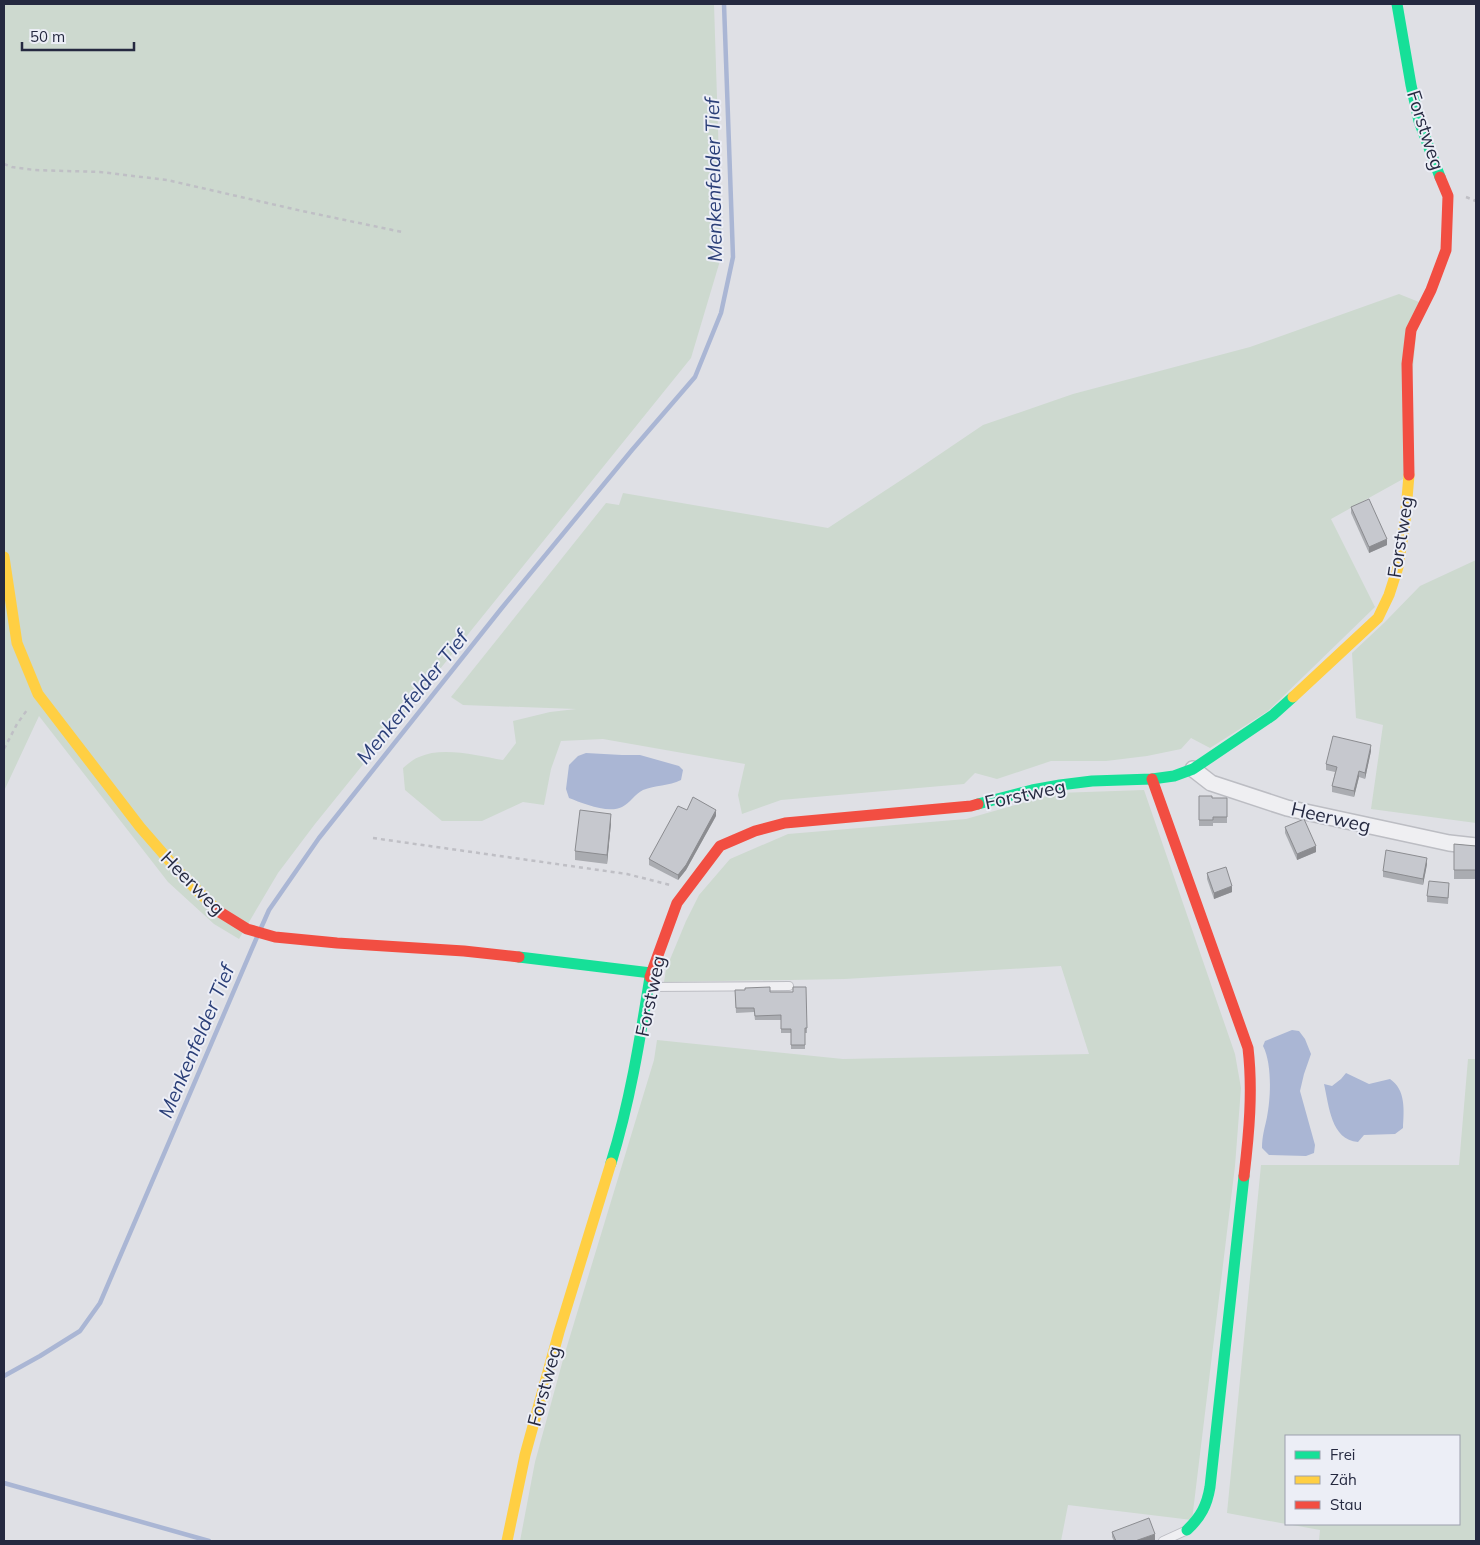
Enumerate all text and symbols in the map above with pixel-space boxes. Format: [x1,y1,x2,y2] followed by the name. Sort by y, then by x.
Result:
[22,20,135,52] scale bar
[30,27,65,46] text: 50 m
[1402,87,1450,173] street label: Forstweg
[699,95,727,262] water label: Menkenfelder Tief
[1382,495,1418,579] street label: Forstweg
[351,624,475,769] water label: Menkenfelder Tief
[982,774,1068,814] street label: Forstweg
[1289,796,1373,838] street label: Heerweg
[156,846,230,920] street label: Heerweg
[630,953,670,1039] street label: Forstweg
[152,958,240,1122] water label: Menkenfelder Tief
[522,1343,566,1429] street label: Forstweg
[1285,1435,1460,1525] legend
[1330,1445,1355,1464] text: Frei
[1330,1470,1357,1489] text: Zäh
[1330,1495,1362,1514] text: Stau

